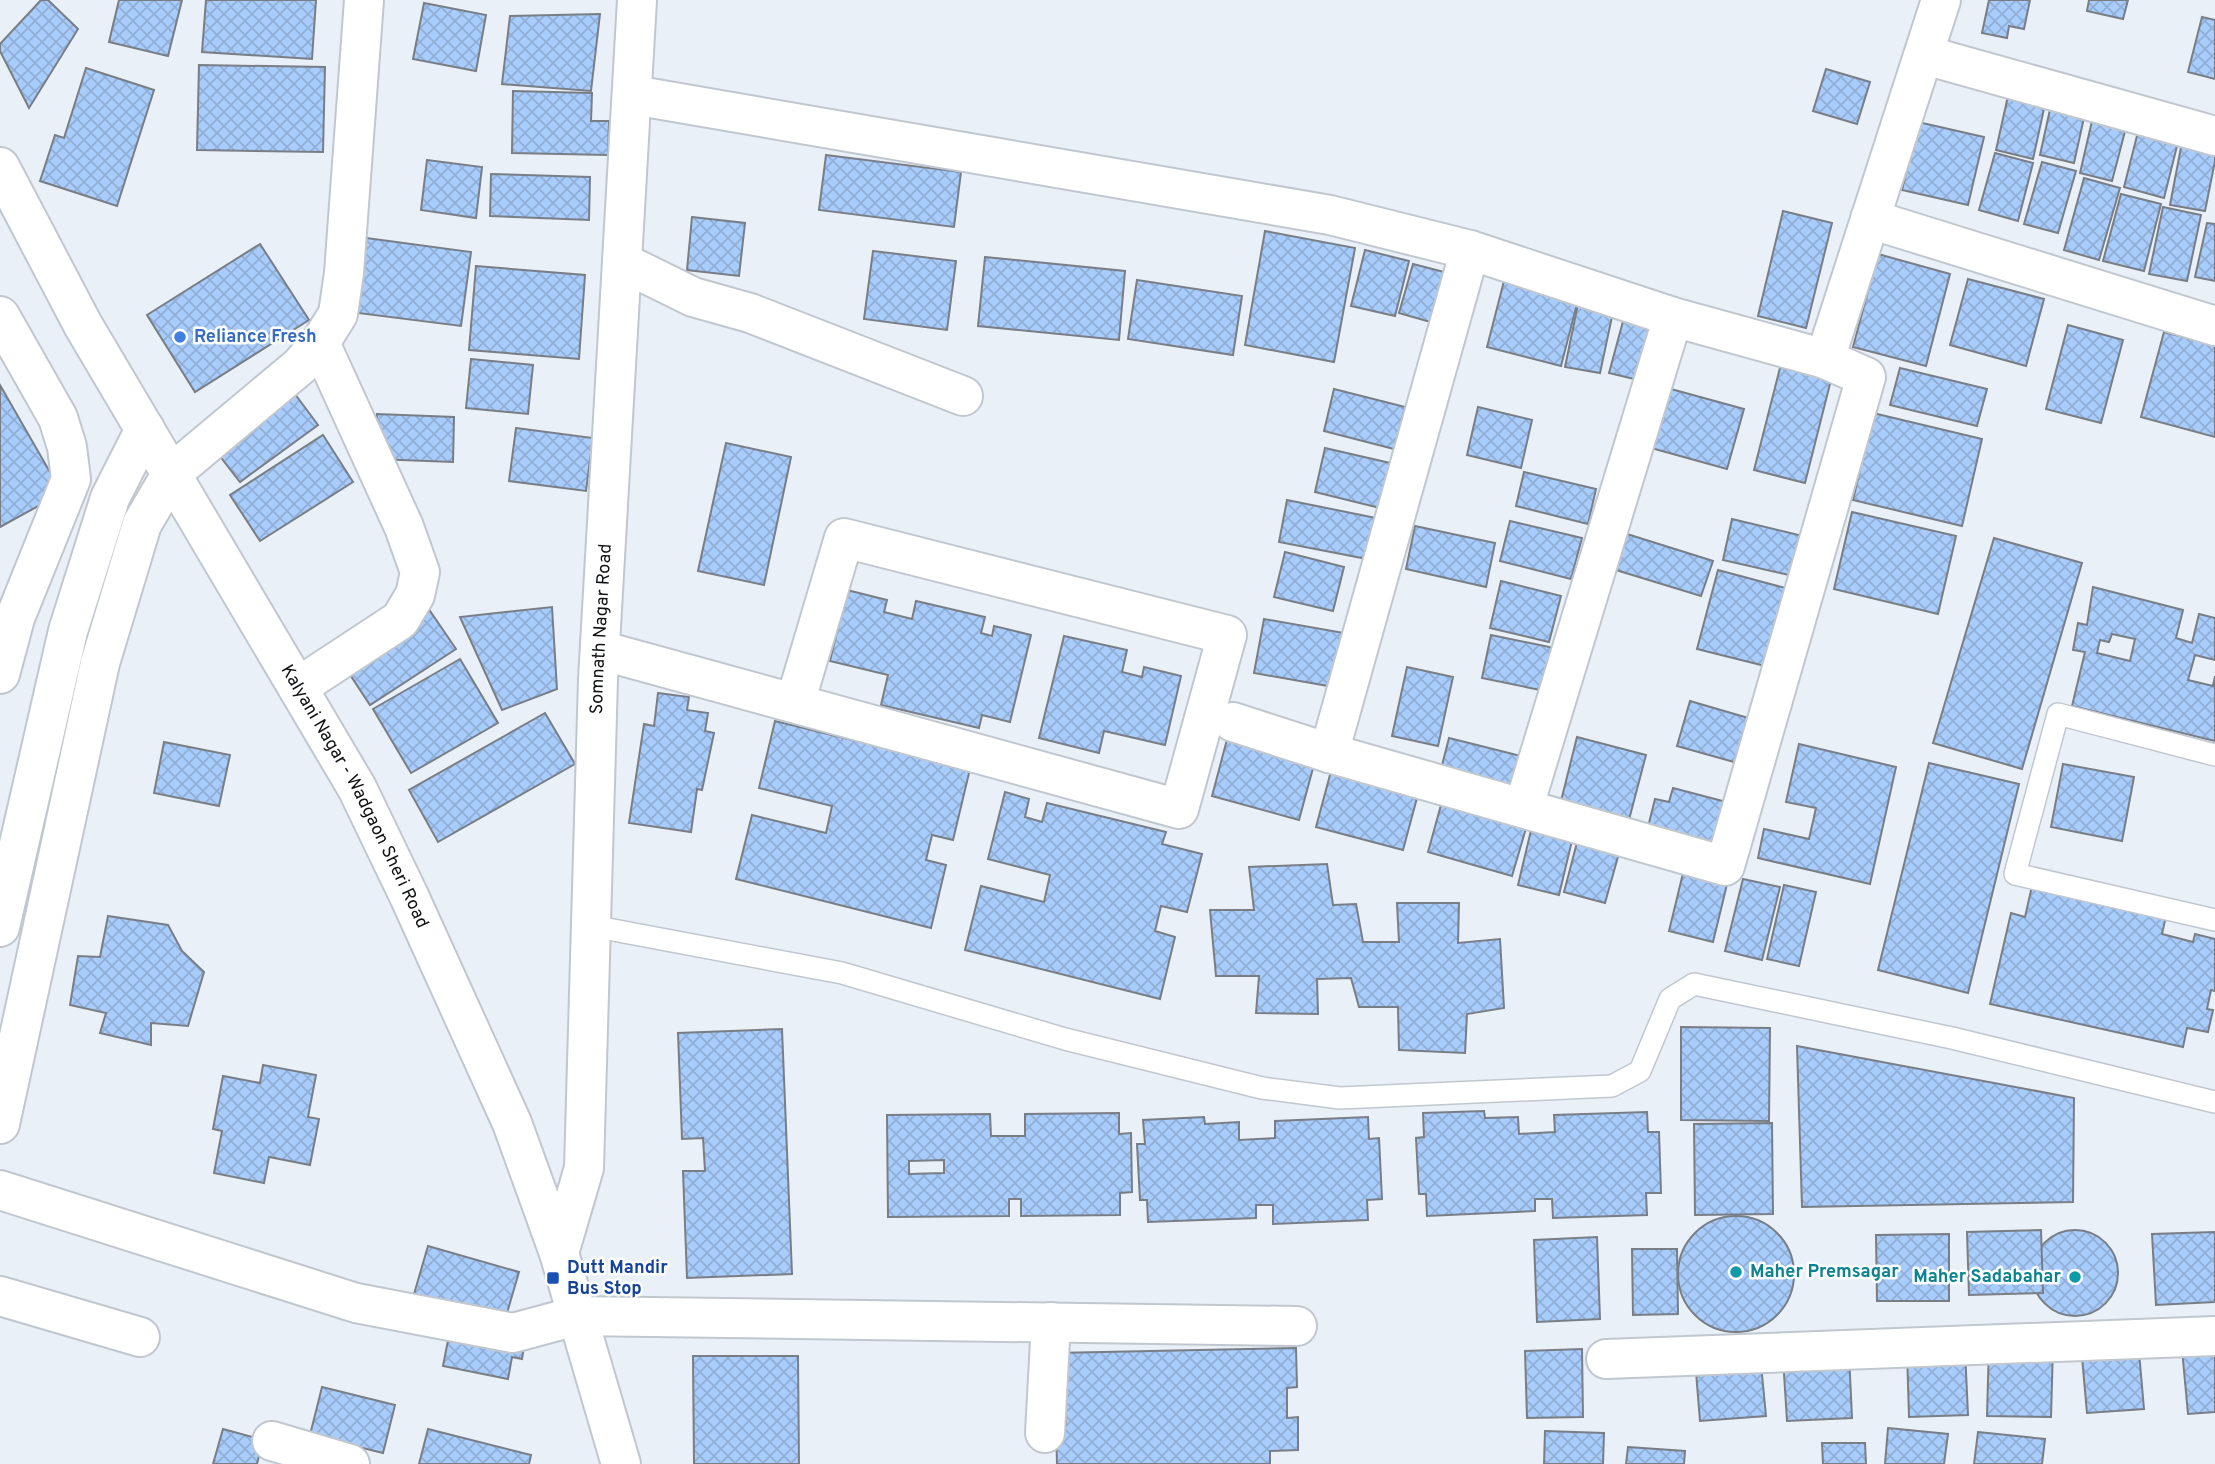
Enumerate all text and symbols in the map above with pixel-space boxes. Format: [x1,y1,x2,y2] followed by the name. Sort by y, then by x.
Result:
[194,326,317,349] place label: Reliance Fresh
[172,329,188,345] marker: Reliance Fresh
[585,543,617,715] street label: Somnath Nagar Road
[275,661,434,932] street label: Kalyani Nagar - Wadgaon Sheri Road
[567,1257,668,1301] place label: Dutt Mandir Bus Stop
[1750,1261,1899,1284] place label: Maher Premsagar
[1728,1264,1744,1280] marker: Maher Premsagar
[1913,1266,2061,1289] place label: Maher Sadabahar
[2067,1269,2083,1285] marker: Maher Sadabahar
[545,1270,561,1286] marker: Dutt Mandir Bus Stop

